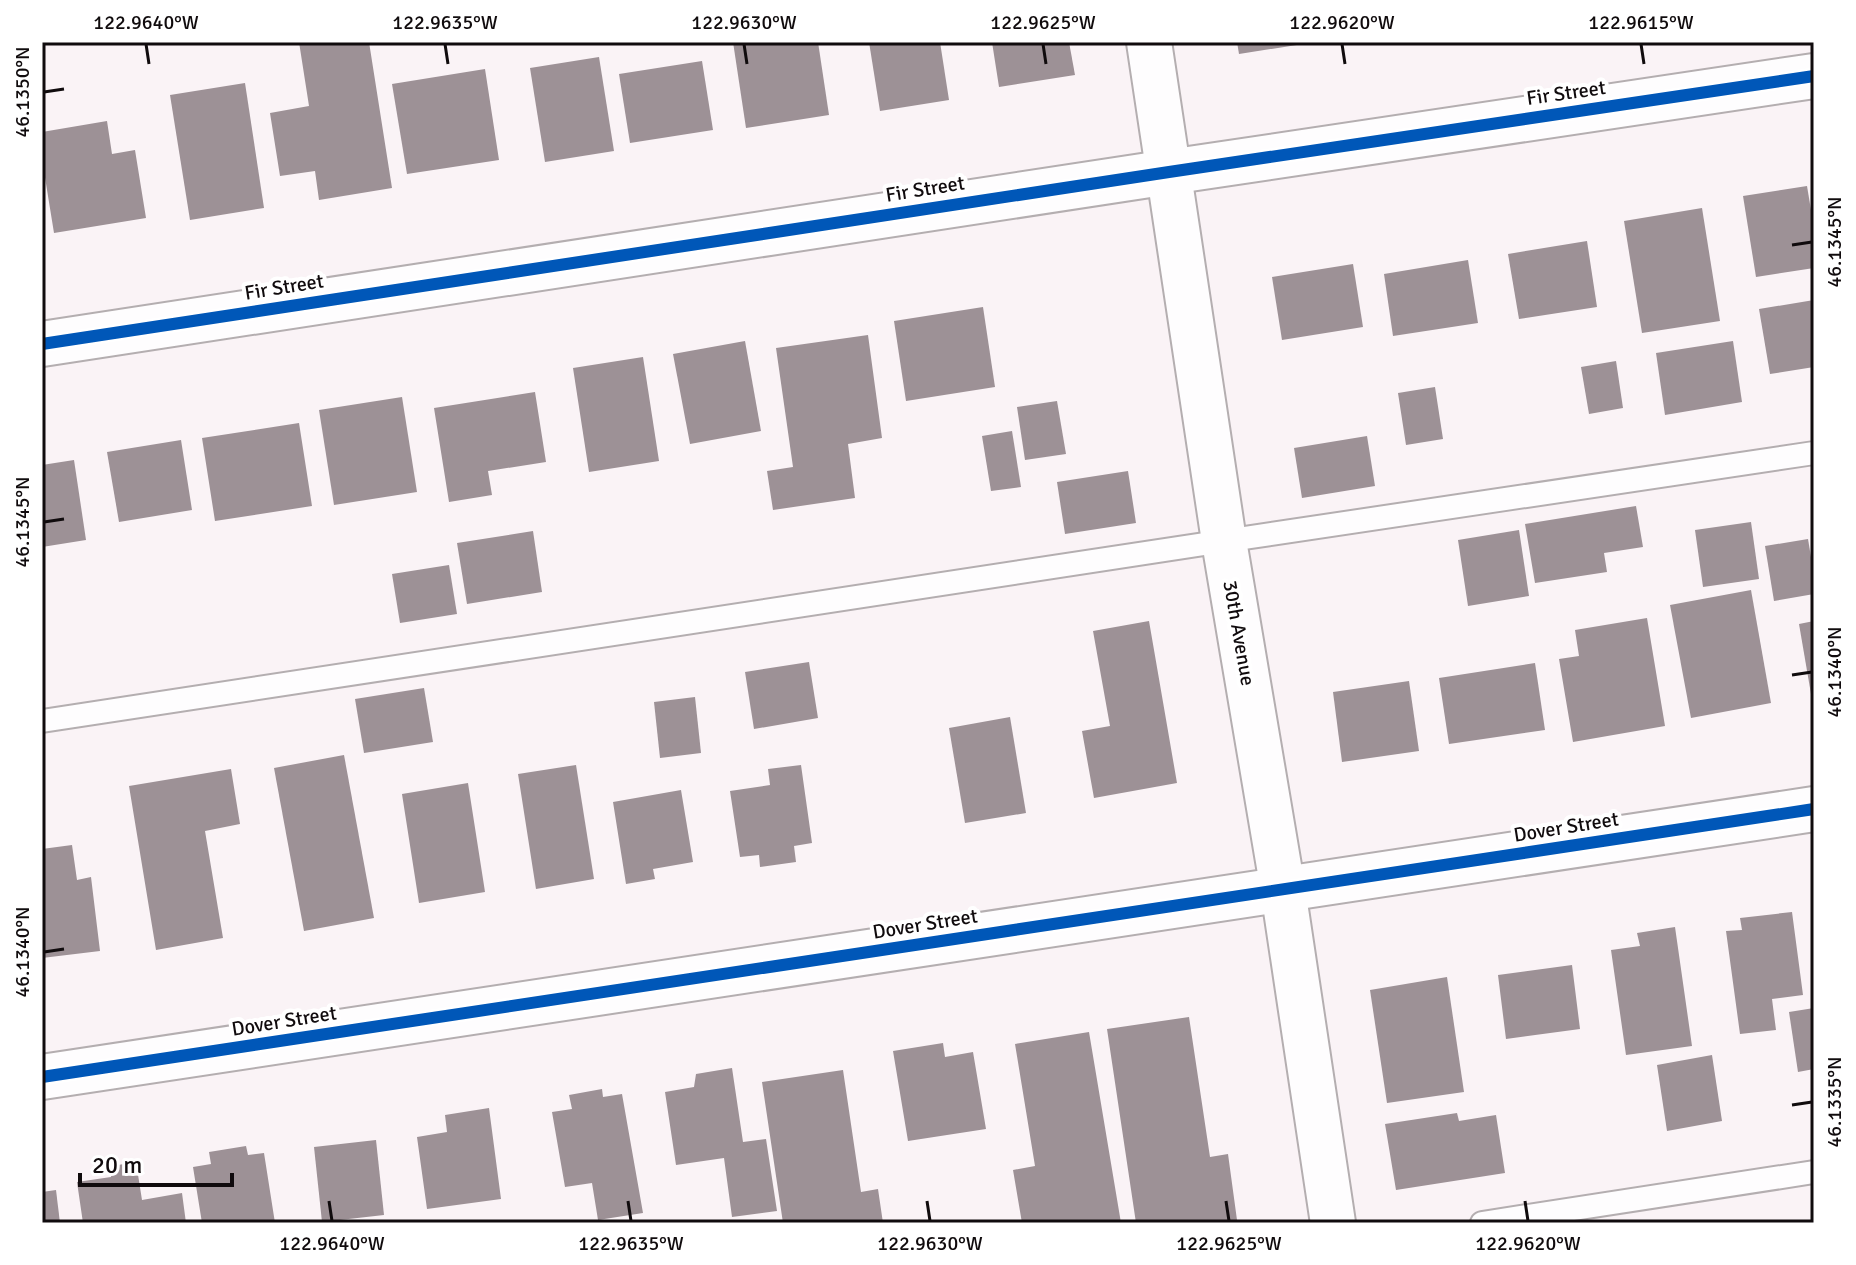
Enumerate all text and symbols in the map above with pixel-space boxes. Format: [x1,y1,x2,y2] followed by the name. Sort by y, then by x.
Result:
[93,10,199,35] text: 122.9640°W
[392,10,498,35] text: 122.9635°W
[691,10,797,35] text: 122.9630°W
[990,10,1096,35] text: 122.9625°W
[1289,10,1395,35] text: 122.9620°W
[1588,10,1694,35] text: 122.9615°W
[10,46,35,138] text: 46.1350°N
[1525,75,1607,111] street label: Fir Street
[884,170,966,208] street label: Fir Street
[1822,196,1847,288] text: 46.1345°N
[243,268,325,306] street label: Fir Street
[10,476,35,568] text: 46.1345°N
[1217,578,1261,688] street label: 30th Avenue
[1822,626,1847,718] text: 46.1340°N
[1512,806,1620,848] street label: Dover Street
[871,903,979,945] street label: Dover Street
[10,906,35,998] text: 46.1340°N
[230,1000,338,1042] street label: Dover Street
[1822,1056,1847,1148] text: 46.1335°N
[80,1137,232,1187] scale bar
[92,1150,142,1180] text: 20 m
[279,1231,385,1256] text: 122.9640°W
[578,1231,684,1256] text: 122.9635°W
[877,1231,983,1256] text: 122.9630°W
[1176,1231,1282,1256] text: 122.9625°W
[1475,1231,1581,1256] text: 122.9620°W

